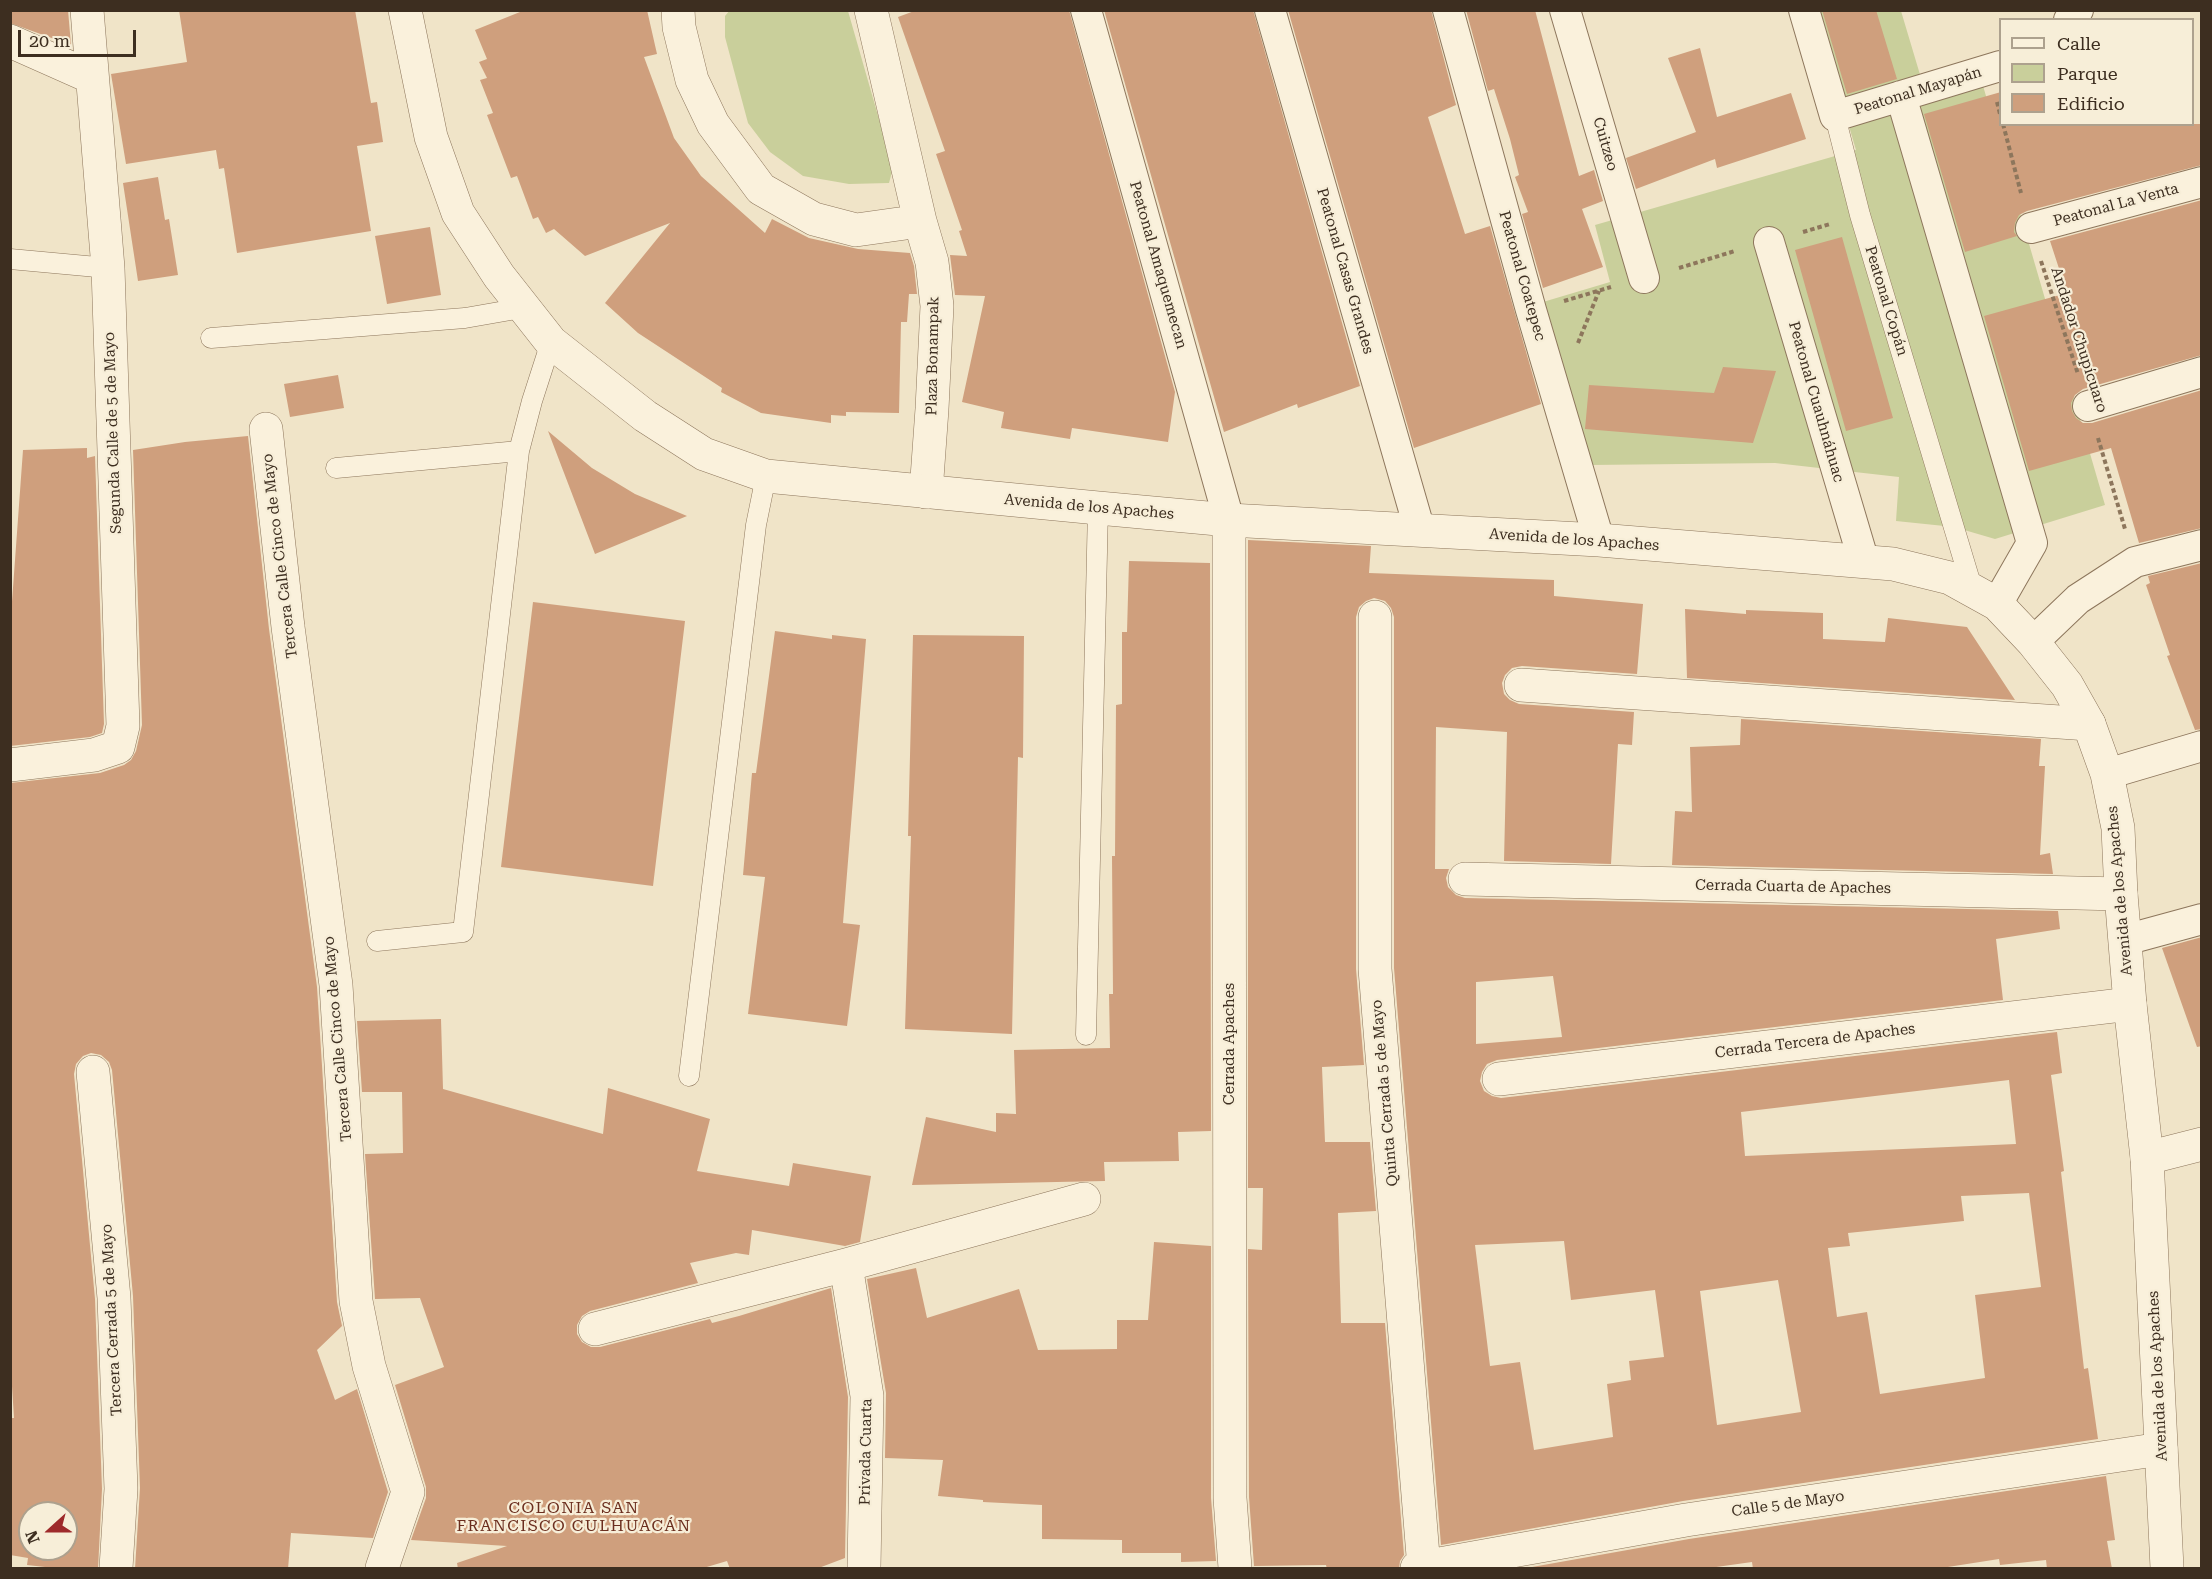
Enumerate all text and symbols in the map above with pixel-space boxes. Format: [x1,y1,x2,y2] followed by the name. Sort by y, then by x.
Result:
[21,18,140,56] scale bar
[1999,18,2194,126] legend
[29,30,70,51] text: 20 m
[2057,33,2101,54] text: Calle
[1852,63,1984,119] street label: Peatonal Mayapán
[2057,63,2118,84] text: Parque
[2057,93,2125,114] text: Edificio
[1589,115,1621,173] street label: Cuitzeo
[1125,179,1191,351] street label: Peatonal Amaquemecan
[2051,180,2181,230] street label: Peatonal La Venta
[1313,186,1377,356] street label: Peatonal Casas Grandes
[1495,209,1549,343] street label: Peatonal Coatepec
[1861,244,1911,358] street label: Peatonal Copán
[2047,265,2111,415] street label: Andador Chupícuaro
[923,296,943,416] street label: Plaza Bonampak
[1784,319,1848,485] street label: Peatonal Cuauhnáhuac
[100,332,126,534] street label: Segunda Calle de 5 de Mayo
[259,453,301,659] street label: Tercera Calle Cinco de Mayo
[1003,491,1175,523] street label: Avenida de los Apaches
[1488,525,1660,555] street label: Avenida de los Apaches
[2104,805,2136,977] street label: Avenida de los Apaches
[1695,876,1891,898] street label: Cerrada Cuarta de Apaches
[320,936,356,1142] street label: Tercera Calle Cinco de Mayo
[1221,983,1239,1105] street label: Cerrada Apaches
[1368,999,1402,1187] street label: Quinta Cerrada 5 de Mayo
[1714,1020,1916,1062] street label: Cerrada Tercera de Apaches
[98,1224,126,1416] street label: Tercera Cerrada 5 de Mayo
[2145,1290,2171,1462] street label: Avenida de los Apaches
[856,1398,876,1506] street label: Privada Cuarta
[1730,1487,1846,1521] street label: Calle 5 de Mayo
[456,1498,692,1536] district label: COLONIA SAN FRANCISCO CULHUACÁN
[18,1501,78,1561] north arrow
[22,1528,44,1546] text: N

